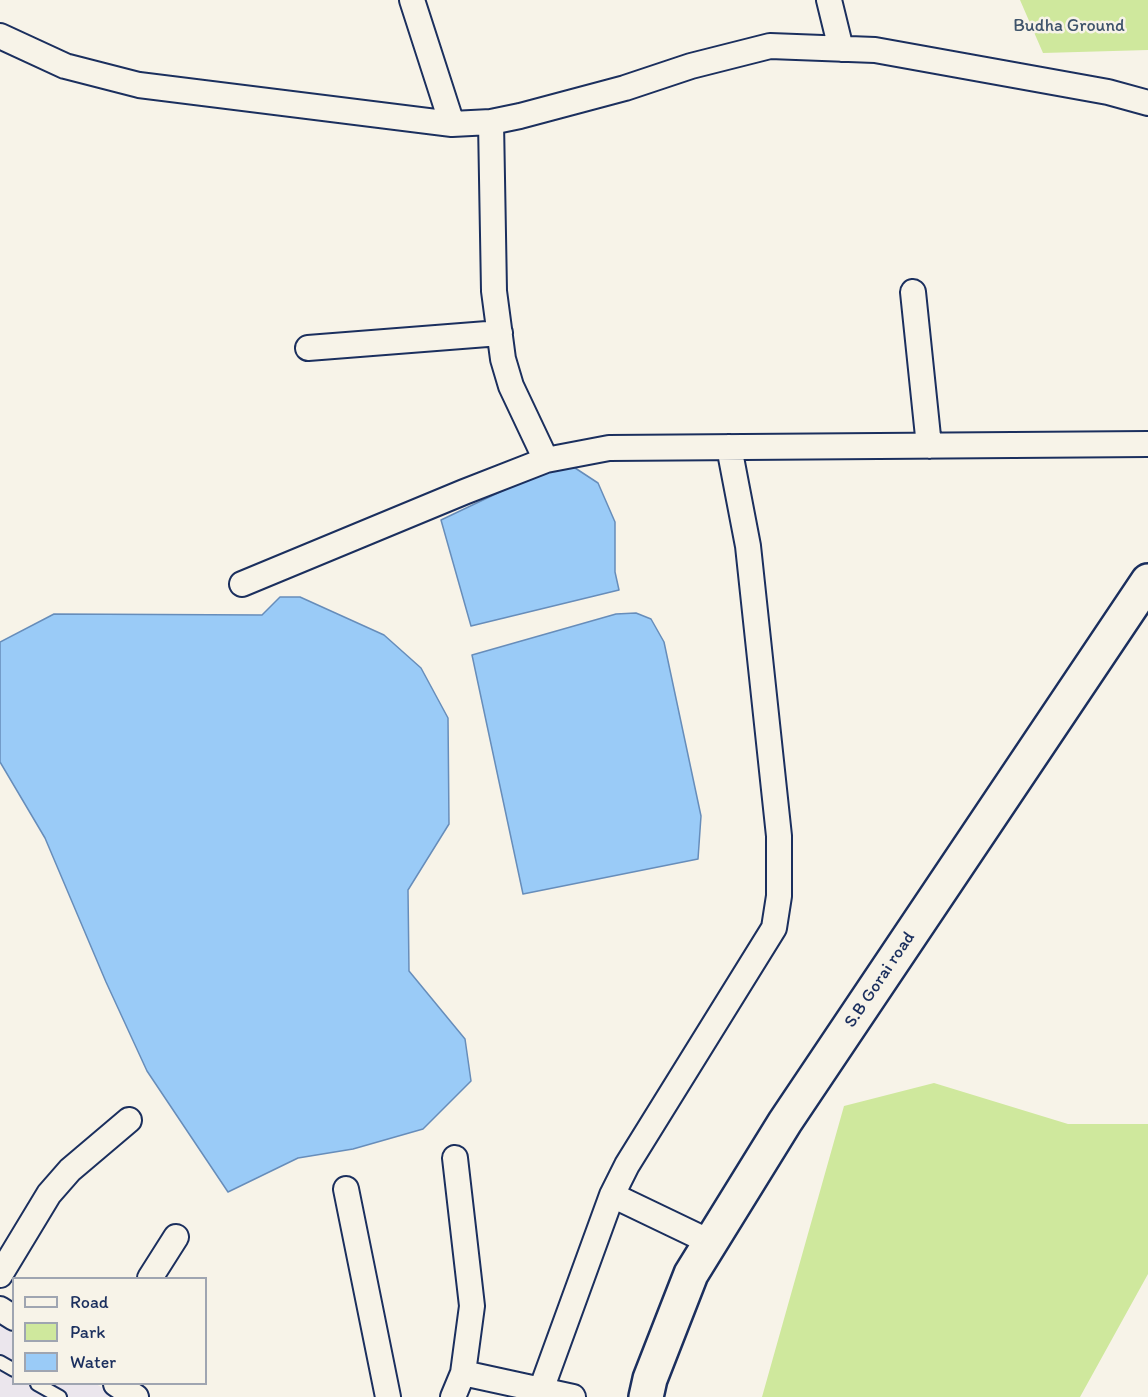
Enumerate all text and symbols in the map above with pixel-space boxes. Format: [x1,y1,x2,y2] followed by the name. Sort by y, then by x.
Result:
[1013,15,1125,37] park label: Budha Ground
[840,928,920,1032] street label: S.B Gorai road
[12,1277,207,1385] legend
[70,1291,109,1313] text: Road
[70,1321,105,1343] text: Park
[70,1351,116,1373] text: Water

